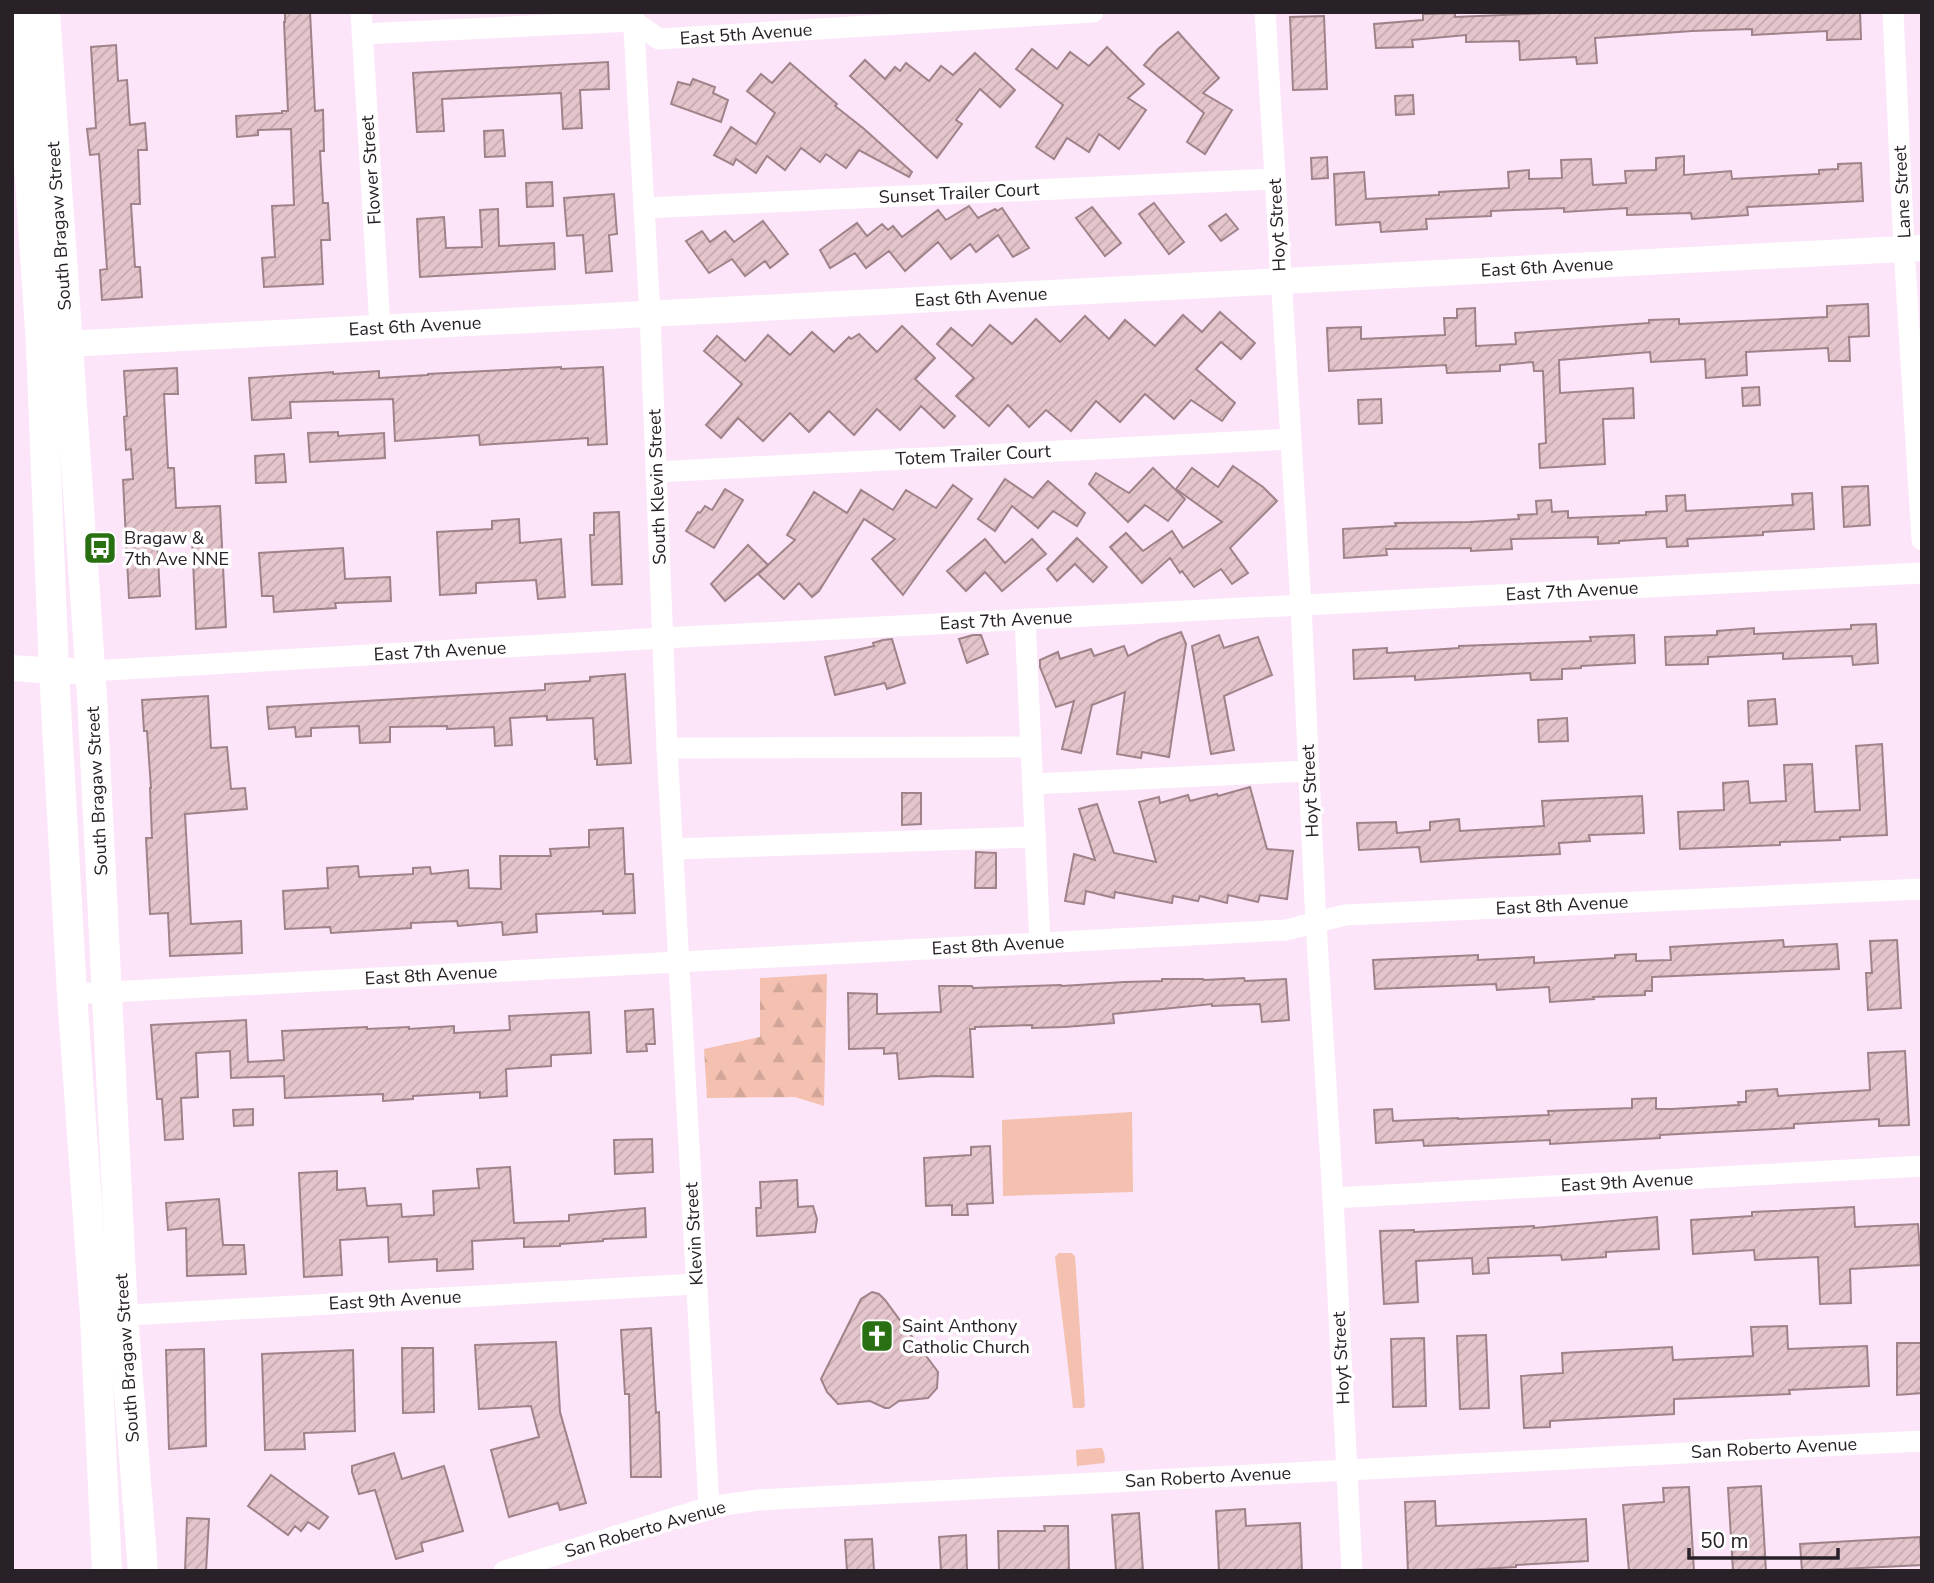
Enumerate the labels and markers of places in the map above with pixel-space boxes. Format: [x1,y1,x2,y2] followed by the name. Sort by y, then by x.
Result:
[124,526,229,571] place label: Bragaw & 7th Ave NNE
[81,529,119,567] bus stop icon: Bragaw & 7th Ave NNE
[902,1314,1030,1359] place label: Saint Anthony Catholic Church
[858,1317,896,1355] church icon: Saint Anthony Catholic Church

